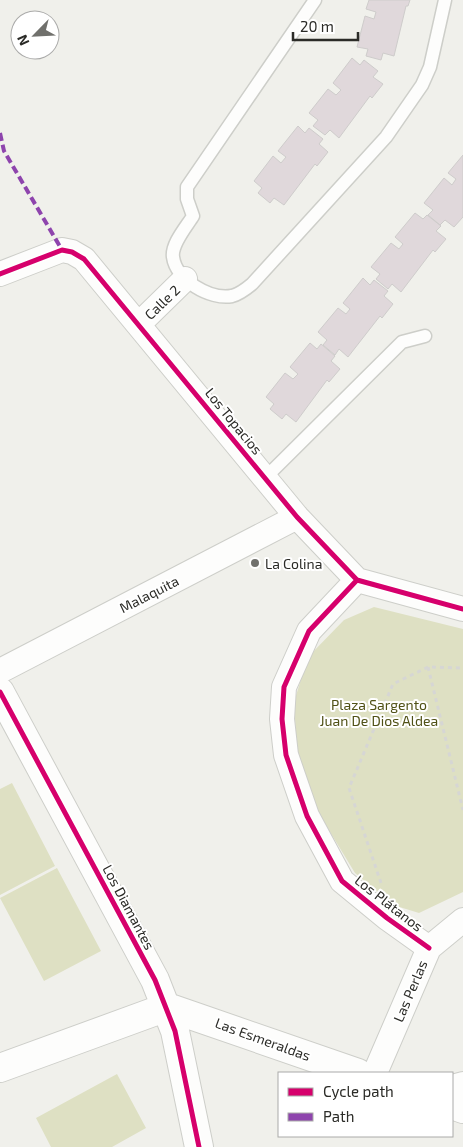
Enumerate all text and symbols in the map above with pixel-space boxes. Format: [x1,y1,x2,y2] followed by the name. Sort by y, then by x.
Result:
[10,10,60,60] north arrow
[293,10,358,42] scale bar
[300,17,334,35] text: 20 m
[13,32,32,49] text: N
[141,281,183,323] street label: Calle 2
[202,384,266,458] street label: Los Topacios
[265,555,322,572] place label: La Colina
[249,557,261,569] marker: La Colina
[117,572,181,616] street label: Malaquita
[320,696,438,729] park label: Plaza Sargento Juan De Dios Aldea
[99,862,159,952] street label: Los Diamantes
[352,871,426,935] street label: Los Plátanos
[389,958,431,1024] street label: Las Perlas
[213,1014,313,1064] street label: Las Esmeraldas
[278,1072,453,1137] legend
[323,1082,394,1100] text: Cycle path
[323,1107,354,1125] text: Path

